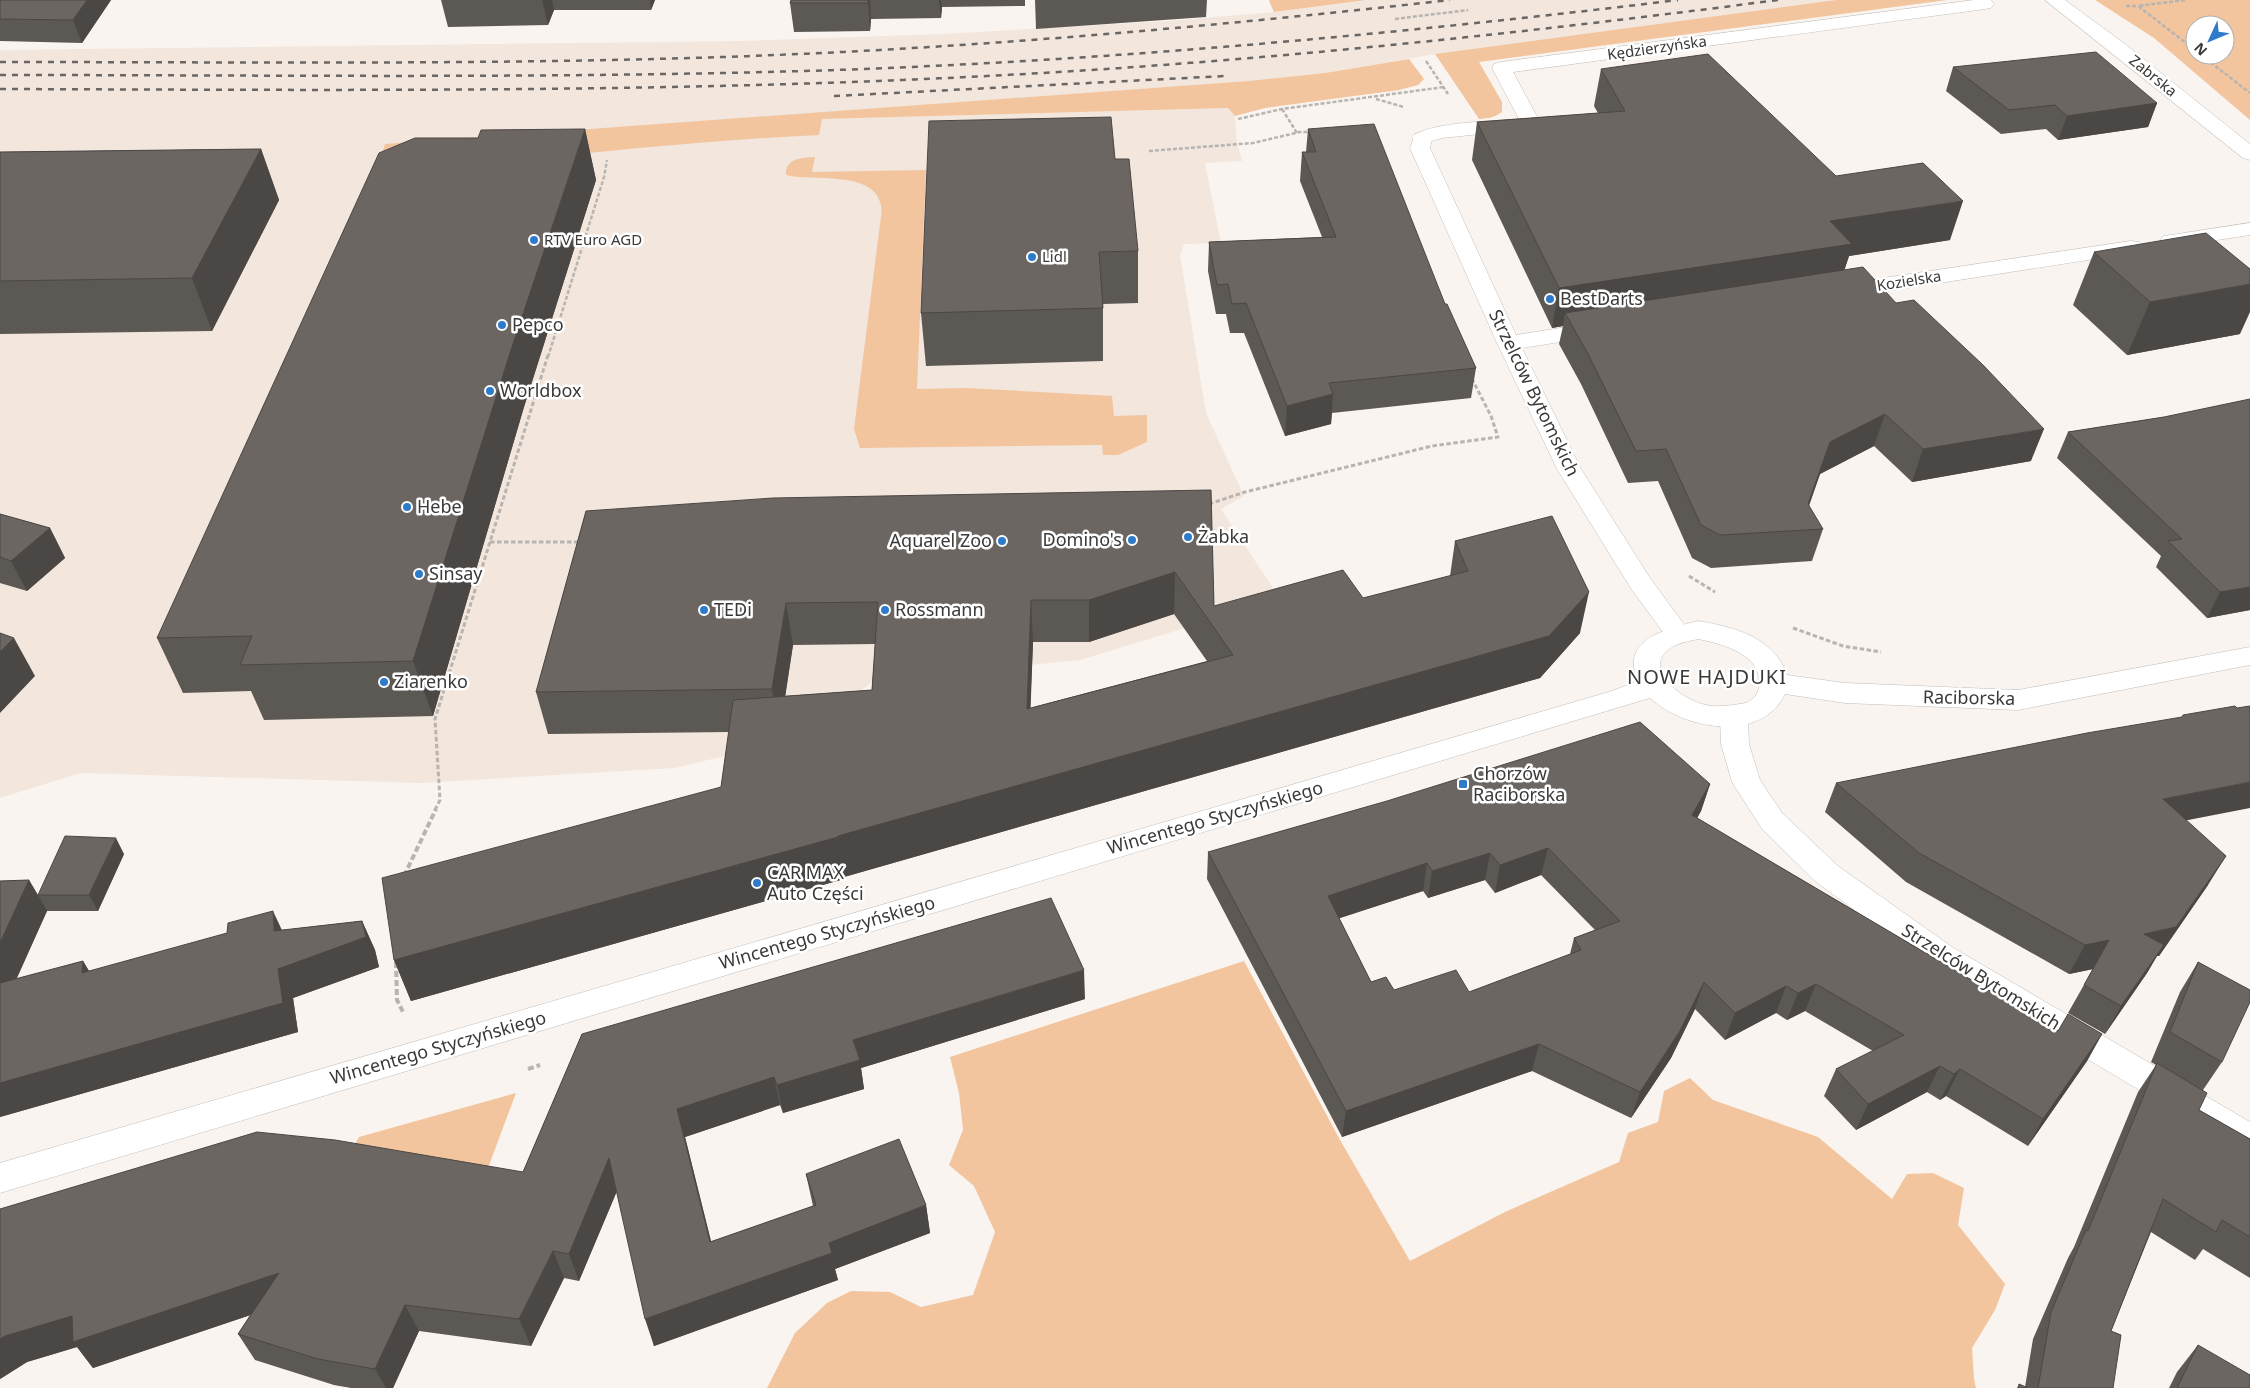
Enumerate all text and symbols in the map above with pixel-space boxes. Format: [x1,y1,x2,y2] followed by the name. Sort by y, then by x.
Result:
[2185,15,2235,65] north arrow
[1606,30,1708,64] street label: Kędzierzyńska
[2189,39,2211,60] text: N
[2126,50,2182,101] street label: Zabrska
[544,229,642,249] place label: RTV Euro AGD
[528,234,540,246] marker: RTV Euro AGD
[1042,246,1067,266] place label: Lidl
[1026,251,1038,263] marker: Lidl
[1875,265,1943,295] street label: Kozielska
[1560,286,1643,310] place label: BestDarts
[1544,293,1556,305] marker: BestDarts
[1484,305,1586,480] street label: Strzelców Bytomskich
[512,312,564,336] place label: Pepco
[496,319,508,331] marker: Pepco
[500,378,582,402] place label: Worldbox
[484,385,496,397] marker: Worldbox
[417,494,462,518] place label: Hebe
[401,501,413,513] marker: Hebe
[1198,524,1249,548] place label: Żabka
[1043,527,1122,551] place label: Domino's
[890,528,992,552] place label: Aquarel Zoo
[1182,531,1194,543] marker: Żabka
[1126,534,1138,546] marker: Domino's
[996,535,1008,547] marker: Aquarel Zoo
[429,561,483,585] place label: Sinsay
[413,568,425,580] marker: Sinsay
[714,597,752,621] place label: TEDi
[895,597,984,621] place label: Rossmann
[698,604,710,616] marker: TEDi
[879,604,891,616] marker: Rossmann
[1627,663,1787,690] district label: NOWE HAJDUKI
[394,669,468,693] place label: Ziarenko
[378,676,390,688] marker: Ziarenko
[1923,684,2015,710] street label: Raciborska
[1473,761,1565,806] place label: Chorzów Raciborska
[1104,775,1326,859] street label: Wincentego Styczyńskiego
[1457,778,1469,790] marker: Chorzów Raciborska
[767,860,864,905] place label: CAR MAX Auto Części
[751,877,763,889] marker: CAR MAX Auto Części
[716,890,938,974] street label: Wincentego Styczyńskiego
[1898,918,2065,1035] street label: Strzelców Bytomskich
[327,1005,549,1089] street label: Wincentego Styczyńskiego

